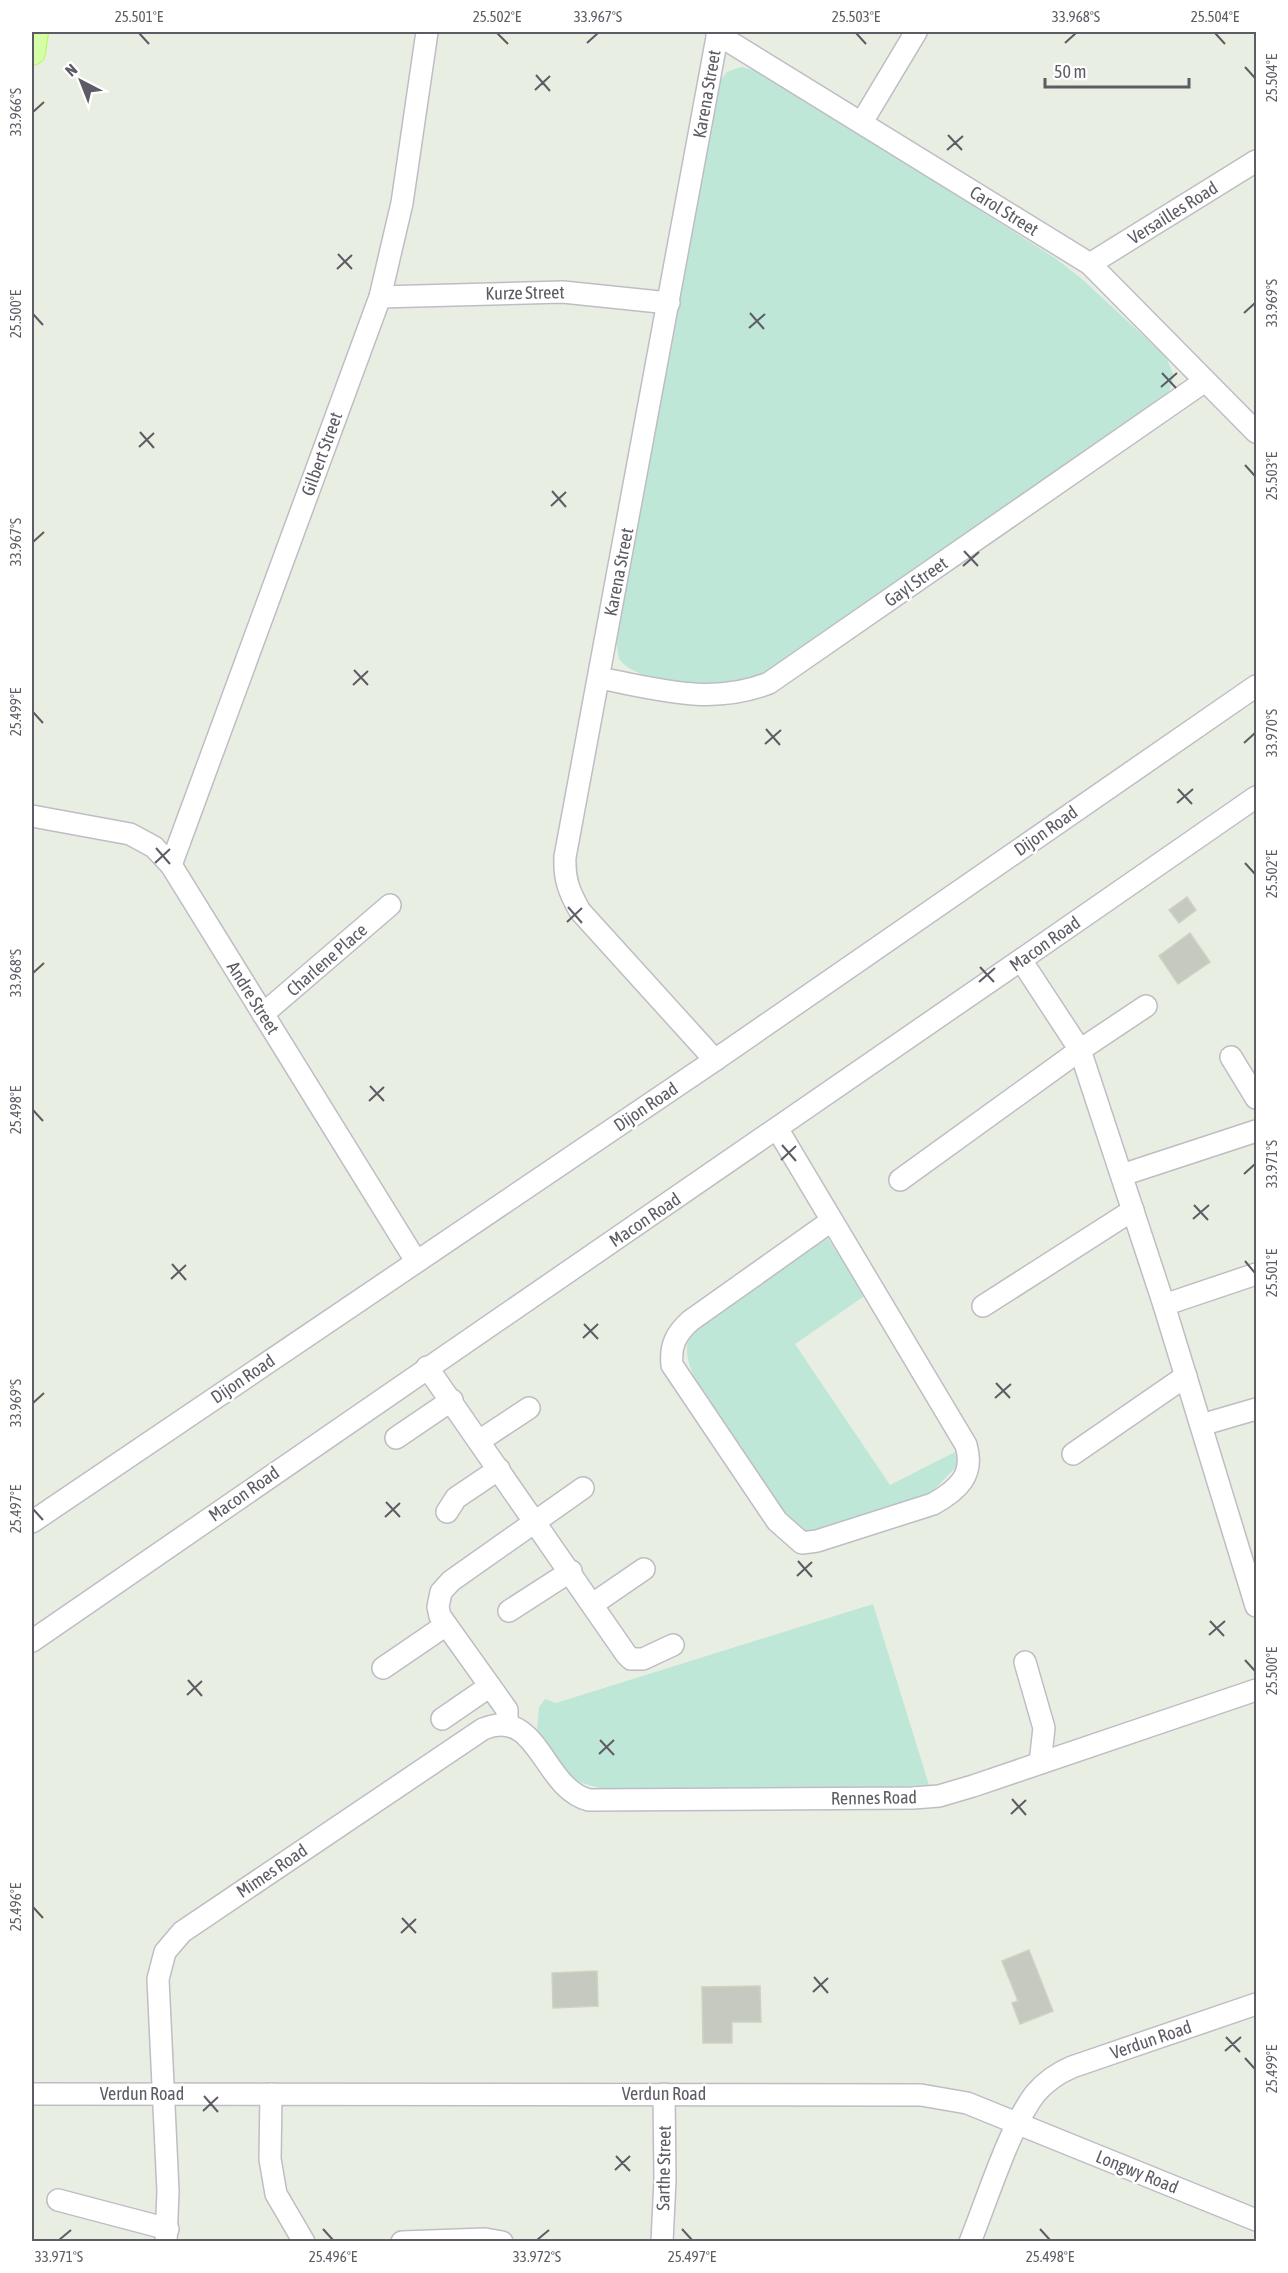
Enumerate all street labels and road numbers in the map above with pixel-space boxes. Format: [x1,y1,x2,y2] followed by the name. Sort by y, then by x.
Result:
[688,48,725,140] street label: Karena Street
[1124,177,1221,248] street label: Versailles Road
[966,181,1042,240] street label: Carol Street
[485,281,565,304] street label: Kurze Street
[297,409,346,499] street label: Gilbert Street
[600,526,637,618] street label: Karena Street
[880,552,951,611] street label: Gayl Street
[1010,801,1081,860] street label: Dijon Road
[1005,912,1084,975] street label: Macon Road
[282,919,371,1000] street label: Charlene Place
[223,958,284,1038] street label: Andre Street
[610,1078,682,1136] street label: Dijon Road
[605,1188,684,1251] street label: Macon Road
[207,1350,279,1408] street label: Dijon Road
[204,1462,283,1525] street label: Macon Road
[831,1786,917,1809] street label: Rennes Road
[232,1839,311,1902] street label: Mimes Road
[1107,2016,1194,2063] street label: Verdun Road
[100,2083,184,2104] street label: Verdun Road
[622,2083,706,2104] street label: Verdun Road
[652,2125,675,2211] street label: Sarthe Street
[1093,2146,1181,2198] street label: Longwy Road

